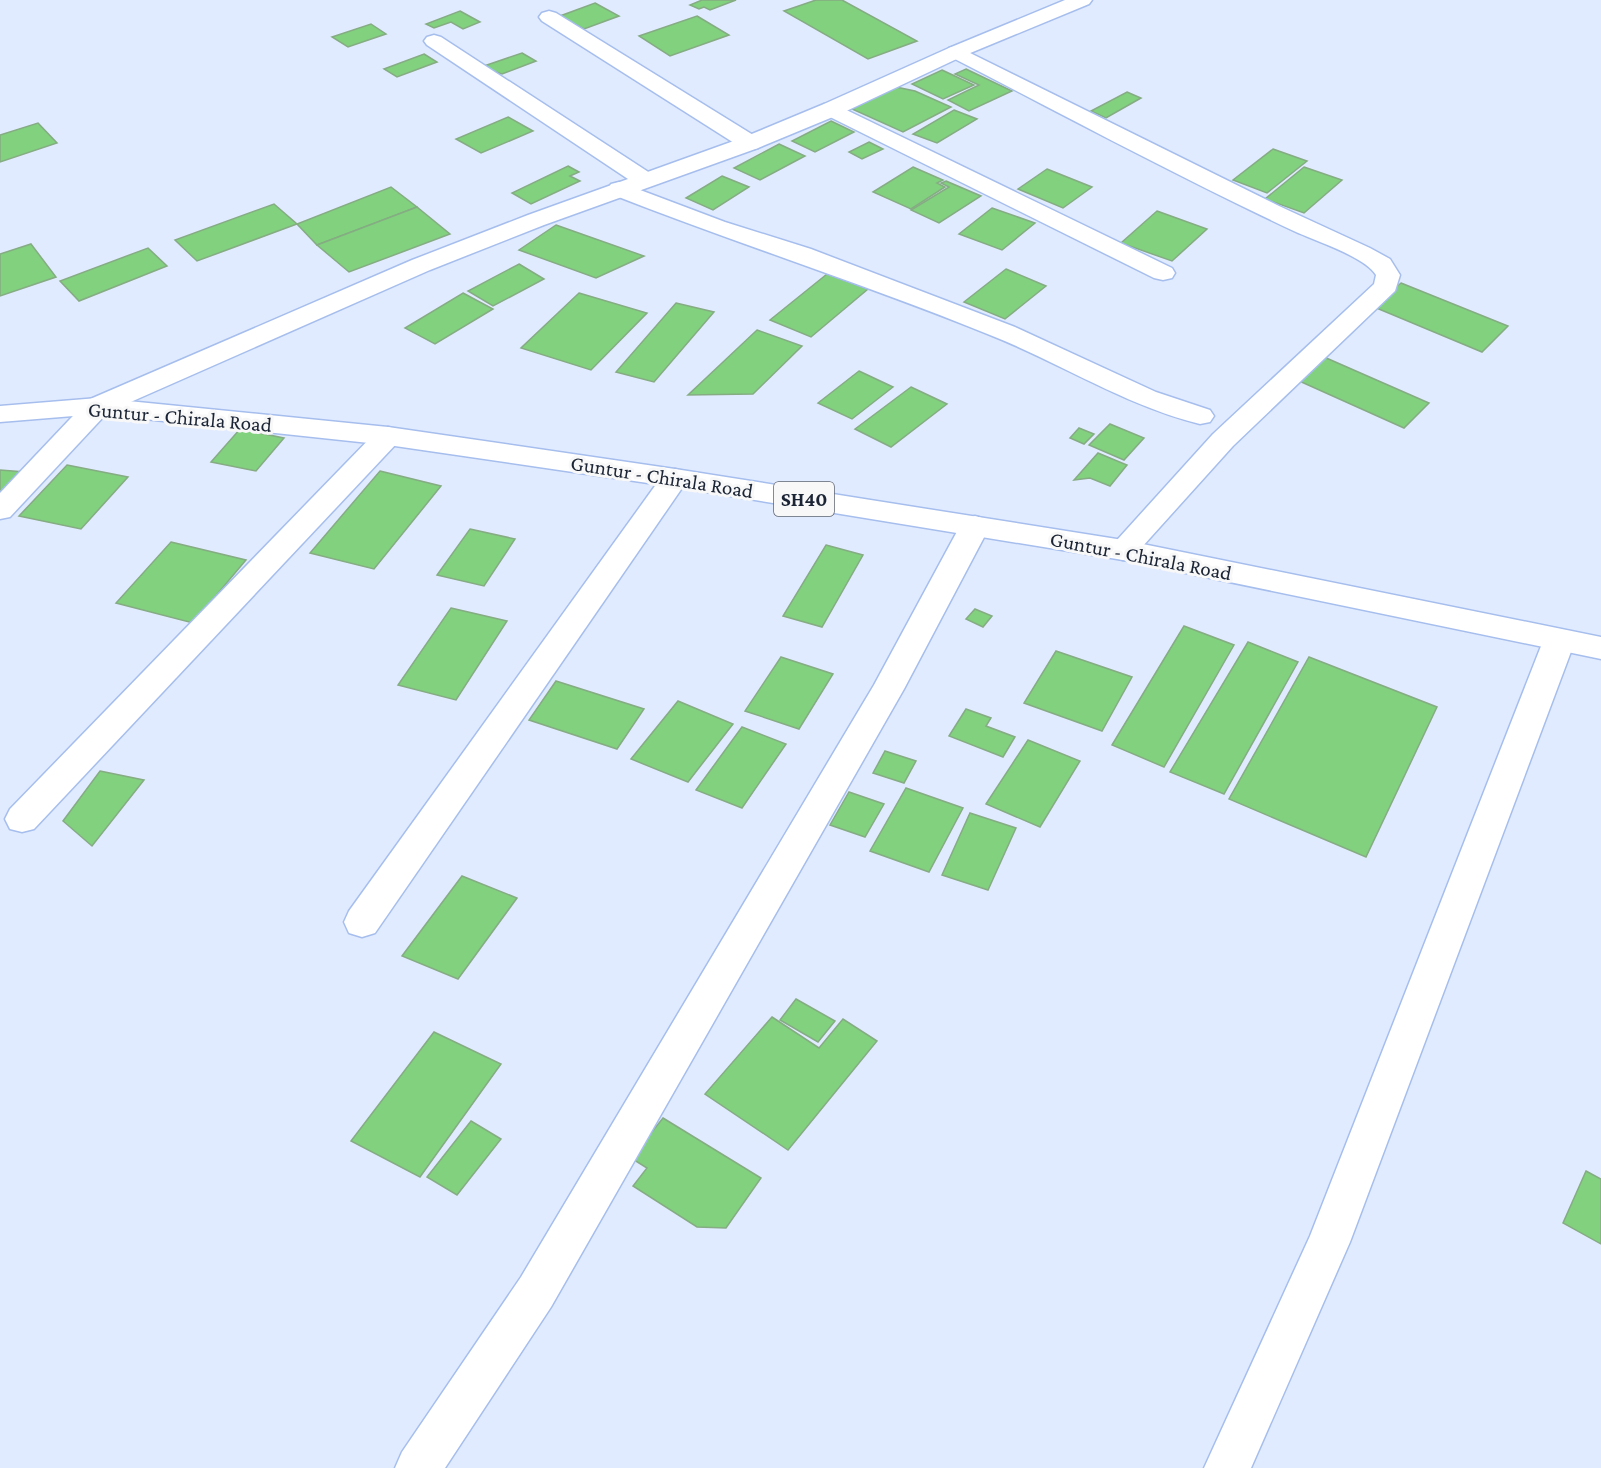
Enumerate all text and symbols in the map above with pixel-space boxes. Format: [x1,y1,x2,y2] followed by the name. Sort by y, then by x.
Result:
[87,397,273,437] street label: Guntur - Chirala Road
[569,451,755,503] street label: Guntur - Chirala Road
[774,482,834,516] road number: SH40
[1048,527,1234,585] street label: Guntur - Chirala Road

